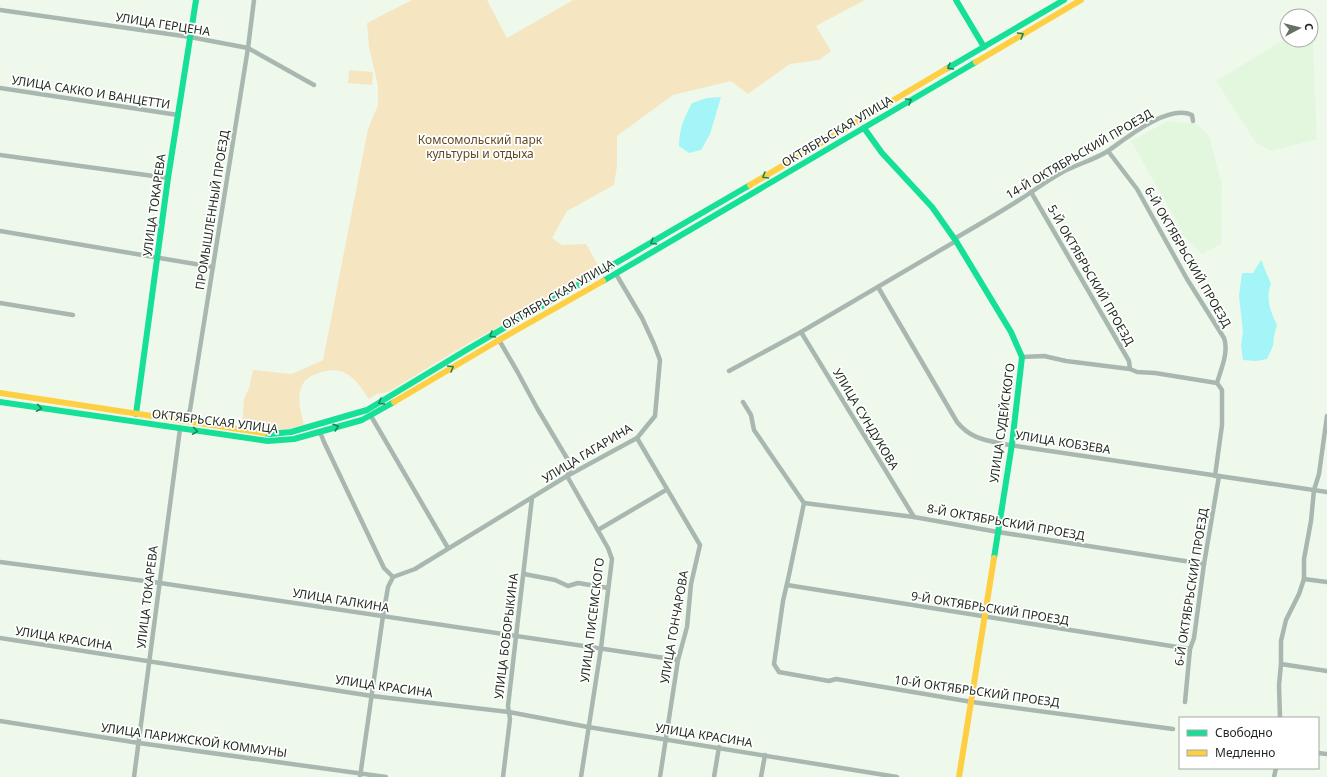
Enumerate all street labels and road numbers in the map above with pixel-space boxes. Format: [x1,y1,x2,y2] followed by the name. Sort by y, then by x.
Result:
[114,8,212,40] street label: УЛИЦА ГЕРЦЕНА
[10,71,172,113] street label: УЛИЦА САККО И ВАНЦЕТТИ
[778,91,896,171] street label: ОКТЯБРЬСКАЯ УЛИЦА
[1003,105,1156,203] street label: 14-Й ОКТЯБРЬСКИЙ ПРОЕЗД
[191,129,233,291] street label: ПРОМЫШЛЕННЫЙ ПРОЕЗД
[138,152,170,257] street label: УЛИЦА ТОКАРЕВА
[1141,184,1235,331] street label: 6-Й ОКТЯБРЬСКИЙ ПРОЕЗД
[1044,202,1138,349] street label: 5-Й ОКТЯБРЬСКИЙ ПРОЕЗД
[499,255,617,333] street label: ОКТЯБРЬСКАЯ УЛИЦА
[985,362,1019,484] street label: УЛИЦА СУДЕЙСКОГО
[829,365,903,473] street label: УЛИЦА СУНДУКОВА
[151,405,279,437] street label: ОКТЯБРЬСКАЯ УЛИЦА
[539,419,635,487] street label: УЛИЦА ГАГАРИНА
[1014,426,1112,458] street label: УЛИЦА КОБЗЕВА
[926,500,1086,544] street label: 8-Й ОКТЯБРЬСКИЙ ПРОЕЗД
[1170,507,1212,667] street label: 6-Й ОКТЯБРЬСКИЙ ПРОЕЗД
[132,544,162,649] street label: УЛИЦА ТОКАРЕВА
[576,557,608,683] street label: УЛИЦА ПИСЕМСКОГО
[656,569,692,685] street label: УЛИЦА ГОНЧАРОВА
[490,572,522,700] street label: УЛИЦА БОБОРЫКИНА
[291,584,391,616] street label: УЛИЦА ГАЛКИНА
[910,587,1070,629] street label: 9-Й ОКТЯБРЬСКИЙ ПРОЕЗД
[14,622,114,654] street label: УЛИЦА КРАСИНА
[334,671,434,701] street label: УЛИЦА КРАСИНА
[893,671,1061,711] street label: 10-Й ОКТЯБРЬСКИЙ ПРОЕЗД
[100,719,288,761] street label: УЛИЦА ПАРИЖСКОЙ КОММУНЫ
[654,719,754,751] street label: УЛИЦА КРАСИНА

